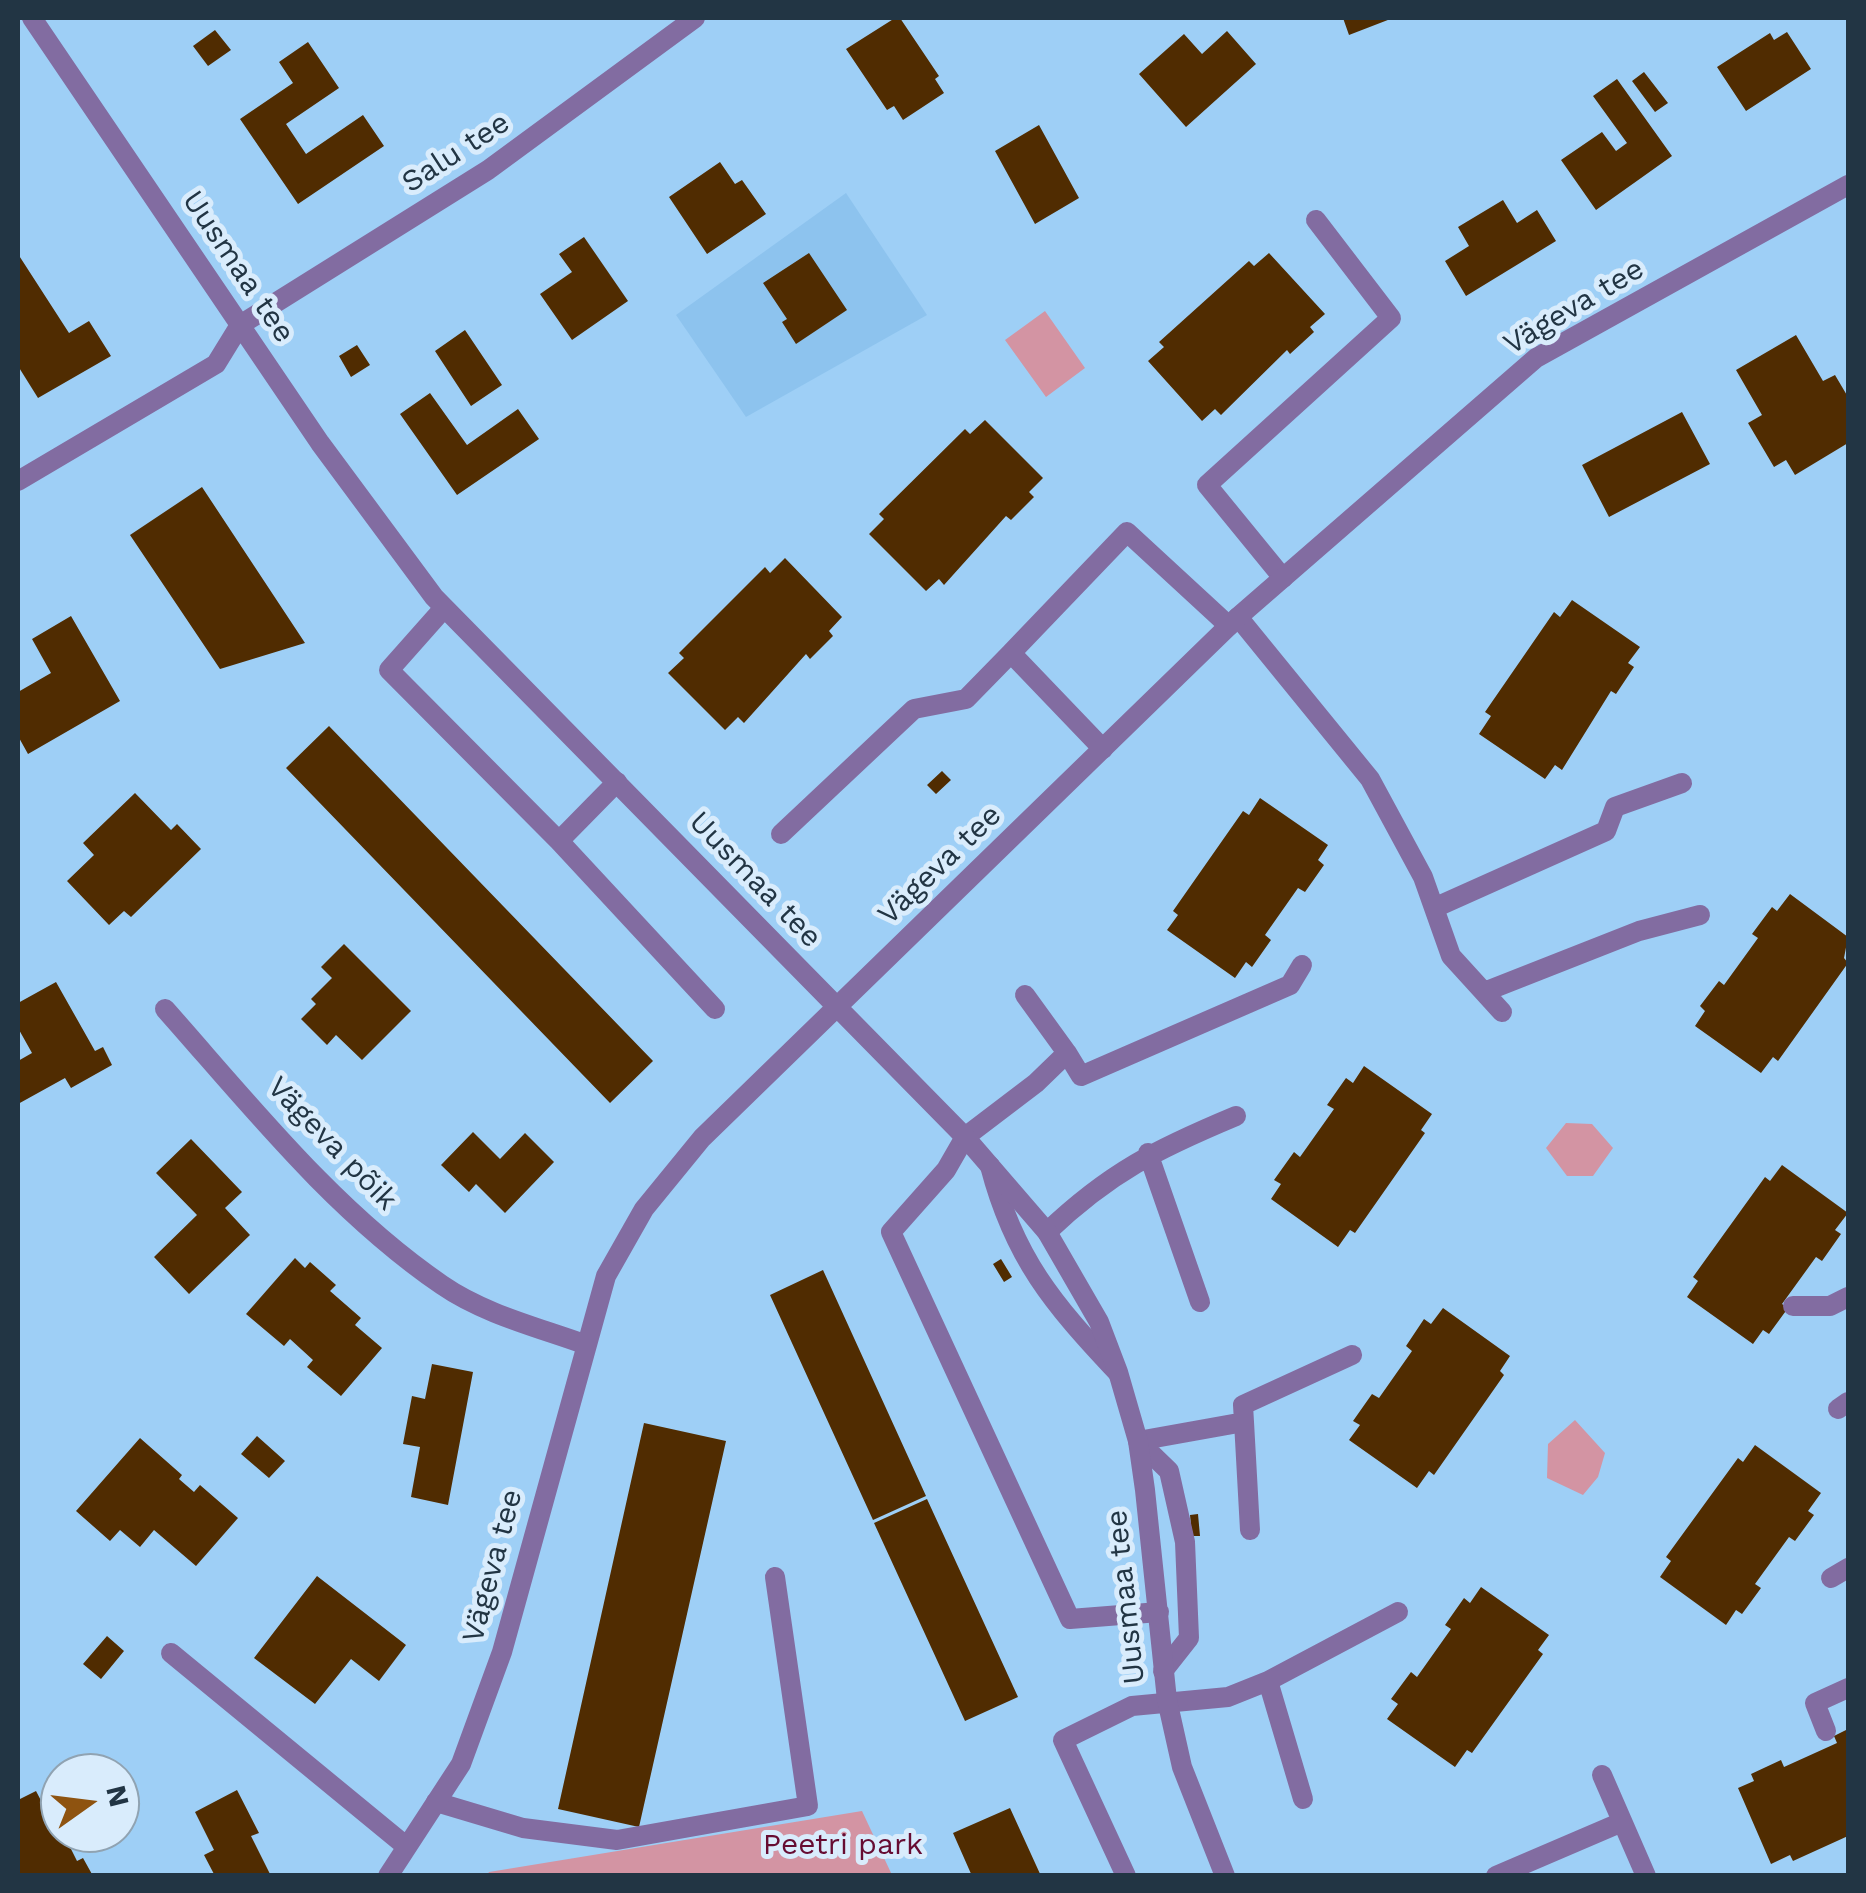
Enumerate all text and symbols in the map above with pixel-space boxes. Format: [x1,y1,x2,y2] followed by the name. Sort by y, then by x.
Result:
[395,105,517,201] street label: Salu tee
[174,184,302,350] street label: Uusmaa tee
[1497,251,1651,363] street label: Vägeva tee
[871,797,1009,933] street label: Vägeva tee
[681,804,829,956] street label: Uusmaa tee
[259,1070,405,1218] street label: Vägeva põik
[455,1485,531,1647] street label: Vägeva tee
[1099,1508,1153,1686] street label: Uusmaa tee
[40,1753,140,1853] north arrow
[99,1782,136,1810] text: N
[763,1827,923,1863] park label: Peetri park

